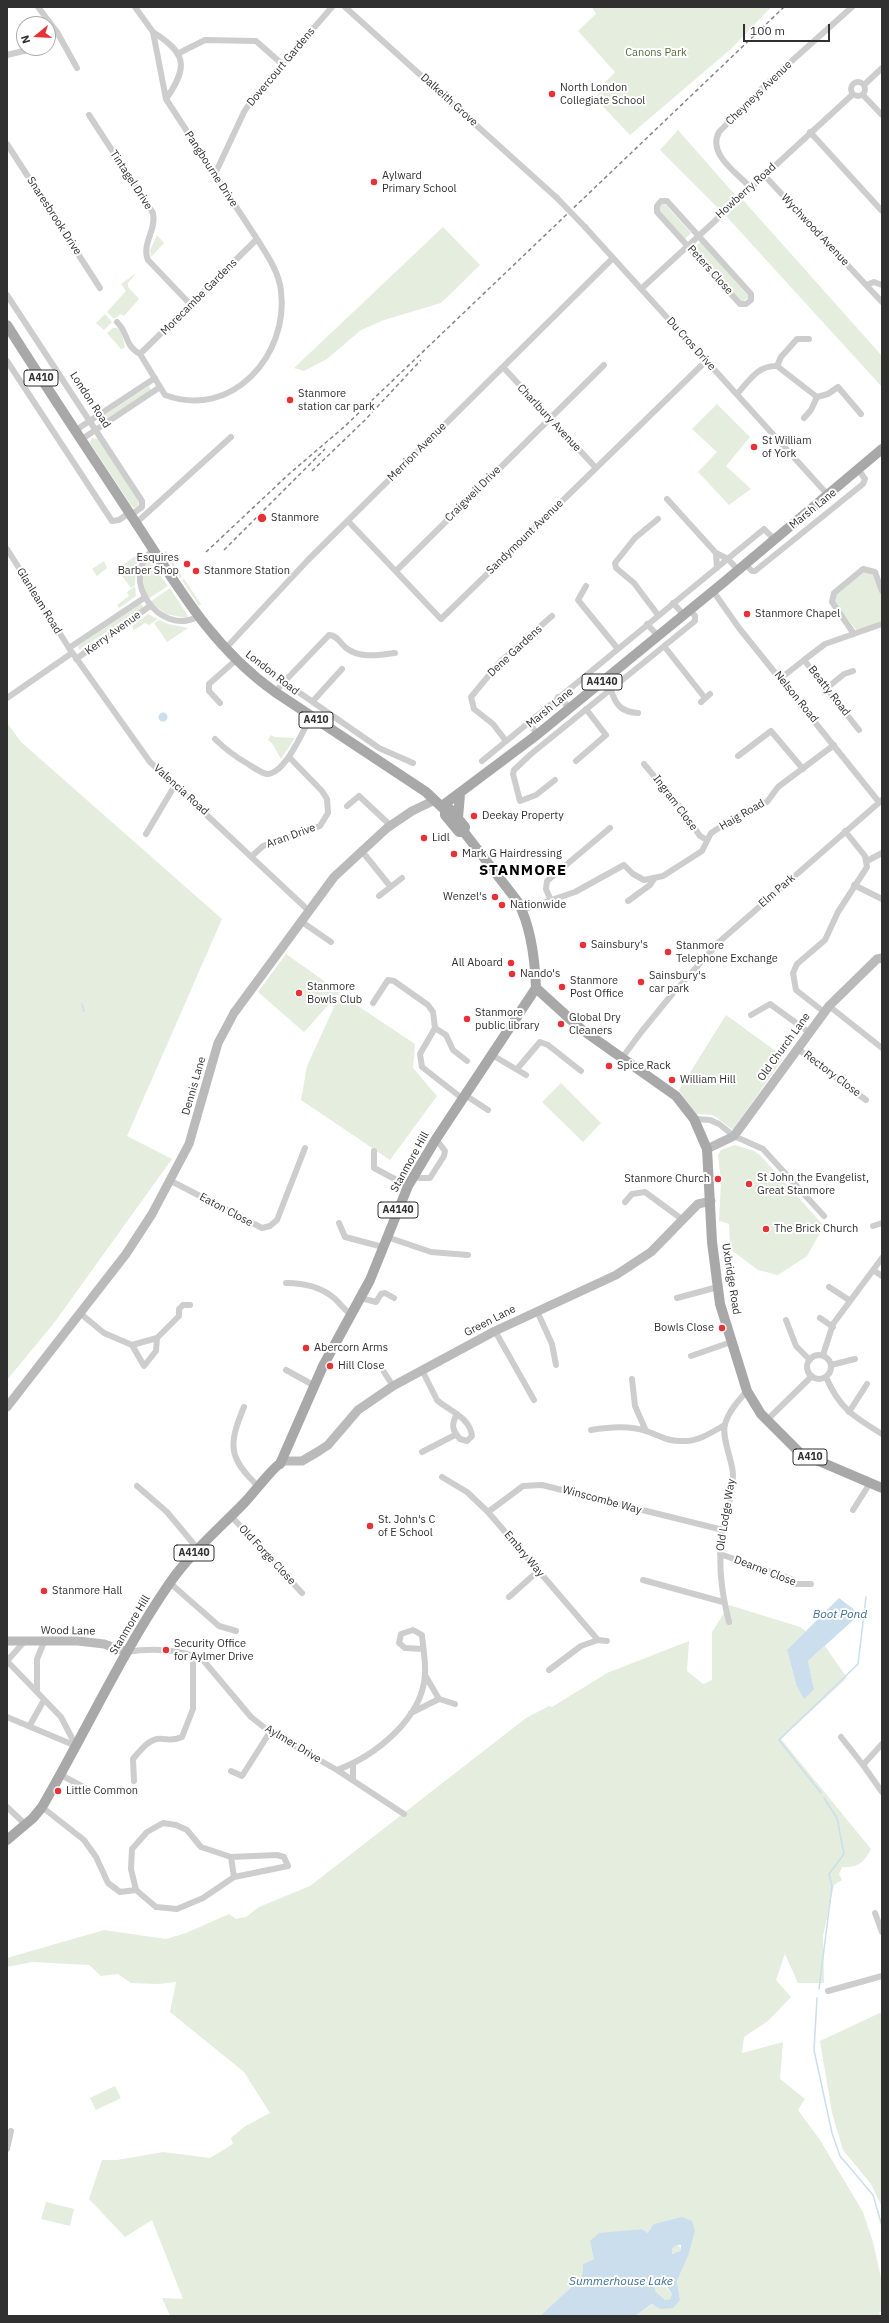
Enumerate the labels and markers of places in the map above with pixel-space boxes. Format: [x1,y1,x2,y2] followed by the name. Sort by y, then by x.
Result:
[560,81,645,107] place label: North London Collegiate School
[547,89,557,99] marker: North London Collegiate School
[382,169,457,195] place label: Aylward Primary School
[369,177,379,187] marker: Aylward Primary School
[298,387,375,413] place label: Stanmore station car park
[285,395,295,405] marker: Stanmore station car park
[762,434,812,460] place label: St William of York
[749,442,759,452] marker: St William of York
[271,511,319,525] place label: Stanmore
[256,512,268,524] marker: Stanmore
[118,551,179,577] place label: Esquires Barber Shop
[182,559,192,569] marker: Esquires Barber Shop
[204,564,290,578] place label: Stanmore Station
[191,566,201,576] marker: Stanmore Station
[755,607,840,621] place label: Stanmore Chapel
[742,609,752,619] marker: Stanmore Chapel
[482,809,564,823] place label: Deekay Property
[469,811,479,821] marker: Deekay Property
[432,831,450,845] place label: Lidl
[419,833,429,843] marker: Lidl
[462,847,562,861] place label: Mark G Hairdressing
[449,849,459,859] marker: Mark G Hairdressing
[443,890,487,904] place label: Wenzel's
[490,892,500,902] marker: Wenzel's
[510,898,566,912] place label: Nationwide
[497,900,507,910] marker: Nationwide
[591,938,648,952] place label: Sainsbury's
[676,939,778,965] place label: Stanmore Telephone Exchange
[578,940,588,950] marker: Sainsbury's
[663,947,673,957] marker: Stanmore Telephone Exchange
[452,956,503,970] place label: All Aboard
[506,958,516,968] marker: All Aboard
[520,967,560,981] place label: Nando's
[507,969,517,979] marker: Nando's
[649,969,706,995] place label: Sainsbury's car park
[570,974,623,1000] place label: Stanmore Post Office
[636,977,646,987] marker: Sainsbury's car park
[307,980,362,1006] place label: Stanmore Bowls Club
[557,982,567,992] marker: Stanmore Post Office
[294,988,304,998] marker: Stanmore Bowls Club
[475,1006,540,1032] place label: Stanmore public library
[569,1011,621,1037] place label: Global Dry Cleaners
[462,1014,472,1024] marker: Stanmore public library
[556,1019,566,1029] marker: Global Dry Cleaners
[617,1059,671,1073] place label: Spice Rack
[604,1061,614,1071] marker: Spice Rack
[680,1073,736,1087] place label: William Hill
[667,1075,677,1085] marker: William Hill
[757,1171,869,1197] place label: St John the Evangelist, Great Stanmore
[624,1172,710,1186] place label: Stanmore Church
[713,1174,723,1184] marker: Stanmore Church
[744,1179,754,1189] marker: St John the Evangelist, Great Stanmore
[774,1222,858,1236] place label: The Brick Church
[761,1224,771,1234] marker: The Brick Church
[654,1321,714,1335] place label: Bowls Close
[717,1323,727,1333] marker: Bowls Close
[314,1341,388,1355] place label: Abercorn Arms
[301,1343,311,1353] marker: Abercorn Arms
[338,1359,384,1373] place label: Hill Close
[325,1361,335,1371] marker: Hill Close
[378,1513,435,1539] place label: St. John's C of E School
[365,1521,375,1531] marker: St. John's C of E School
[52,1584,122,1598] place label: Stanmore Hall
[39,1586,49,1596] marker: Stanmore Hall
[174,1637,253,1663] place label: Security Office for Aylmer Drive
[161,1645,171,1655] marker: Security Office for Aylmer Drive
[66,1784,138,1798] place label: Little Common
[53,1786,63,1796] marker: Little Common

